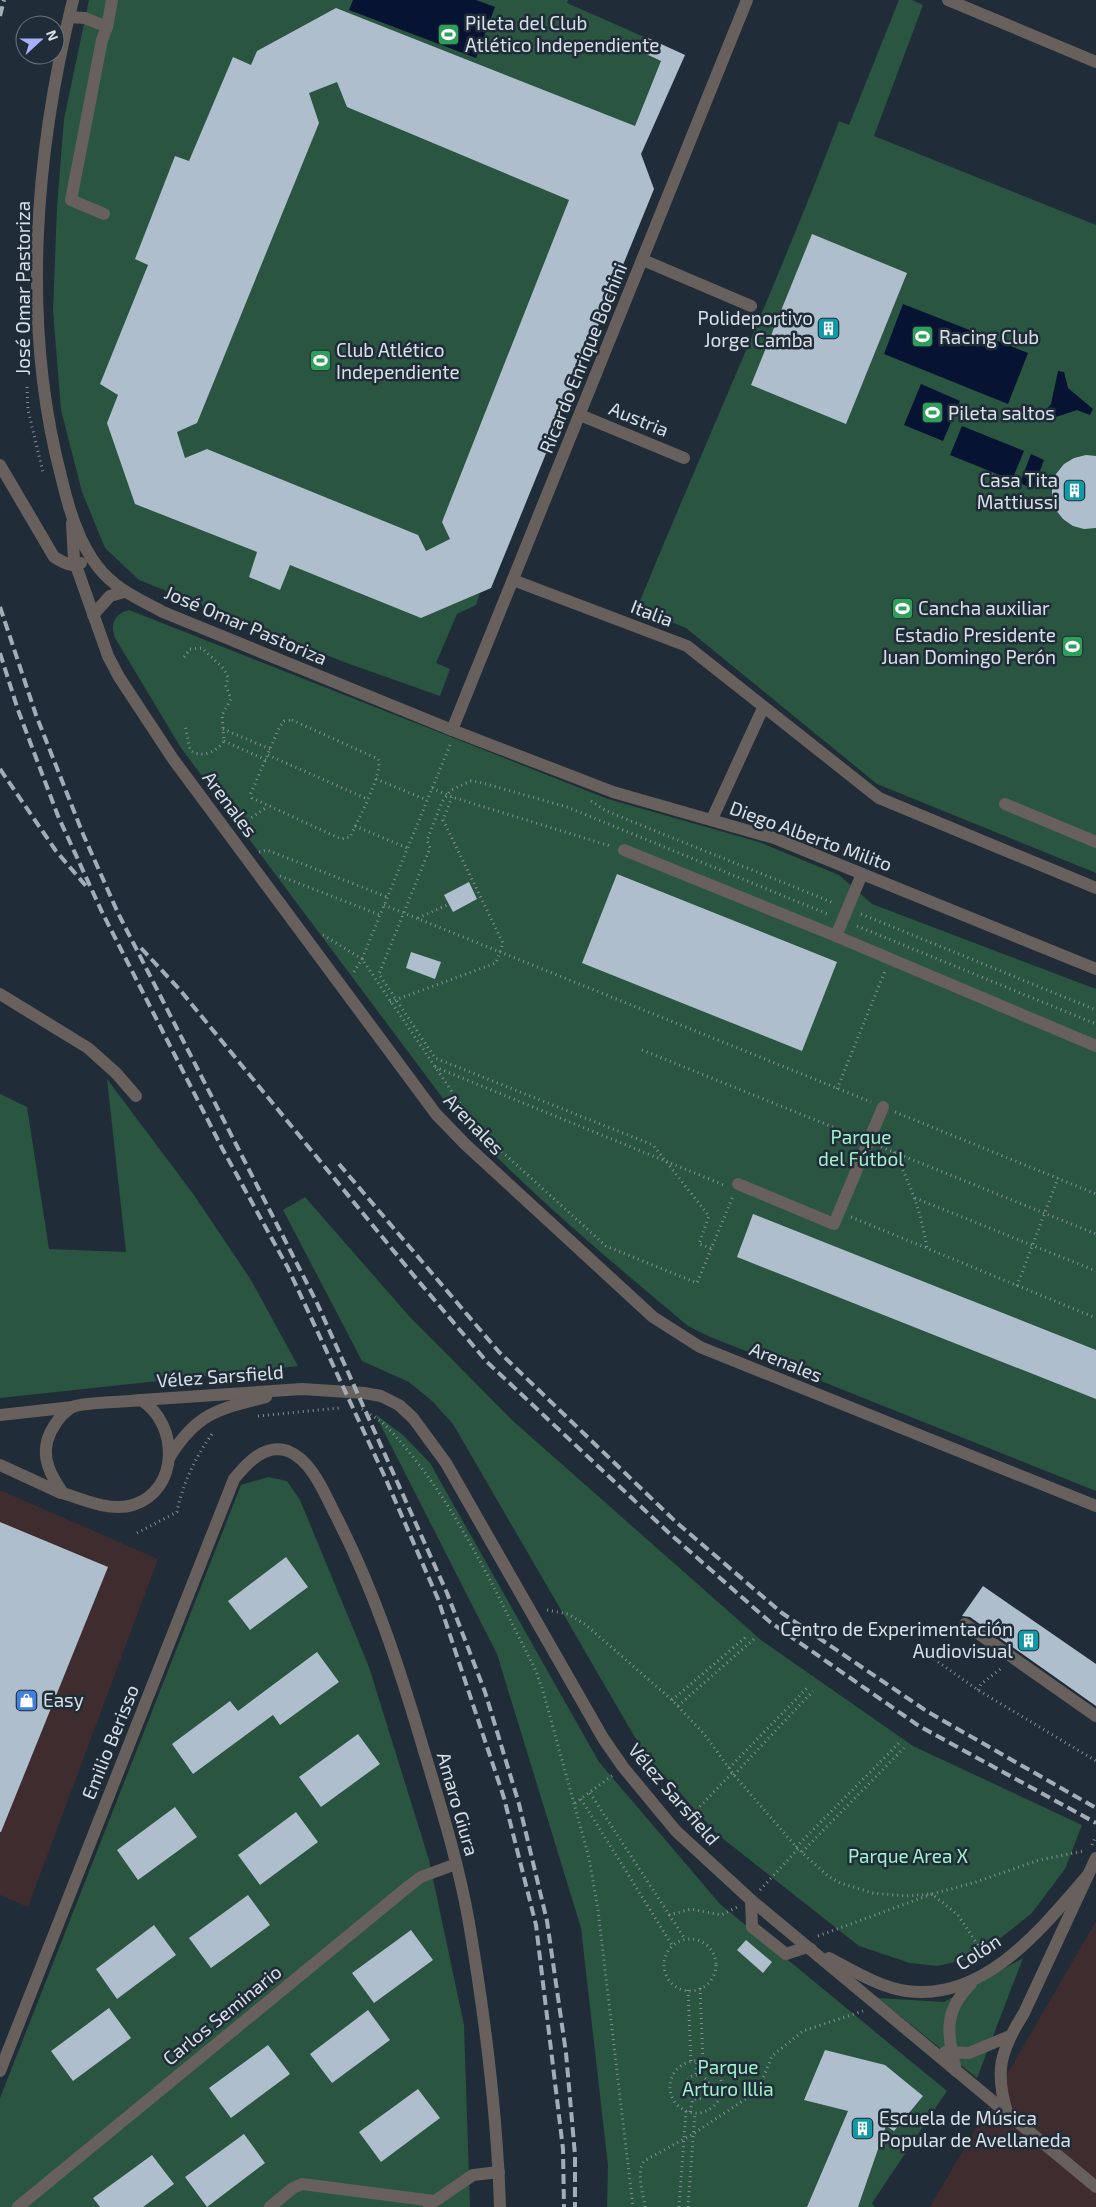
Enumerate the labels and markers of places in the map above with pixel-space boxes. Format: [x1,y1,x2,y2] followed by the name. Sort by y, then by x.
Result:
[465,11,659,56] place label: Pileta del Club Atlético Independiente
[437,22,461,46] sports icon: Pileta del Club Atlético Independiente
[698,306,813,351] place label: Polideportivo Jorge Camba
[817,317,841,341] building icon: Polideportivo Jorge Camba
[911,325,935,349] sports icon: Racing Club
[939,325,1039,348] place label: Racing Club
[336,338,460,383] place label: Club Atlético Independiente
[308,349,332,373] sports icon: Club Atlético Independiente
[920,401,944,425] sports icon: Pileta saltos
[948,401,1055,424] place label: Pileta saltos
[977,468,1058,513] place label: Casa Tita Mattiussi
[1062,479,1086,503] building icon: Casa Tita Mattiussi
[890,596,914,620] sports icon: Cancha auxiliar
[918,596,1050,619] place label: Cancha auxiliar
[881,623,1056,668] place label: Estadio Presidente Juan Domingo Perón
[1060,634,1084,658] sports icon: Estadio Presidente Juan Domingo Perón
[780,1617,1013,1662] place label: Centro de Experimentación Audiovisual
[1017,1628,1041,1652] building icon: Centro de Experimentación Audiovisual
[15,1688,39,1712] shop icon: Easy
[43,1688,84,1711] place label: Easy
[879,2106,1071,2151] place label: Escuela de Música Popular de Avellaneda
[851,2117,875,2141] building icon: Escuela de Música Popular de Avellaneda

